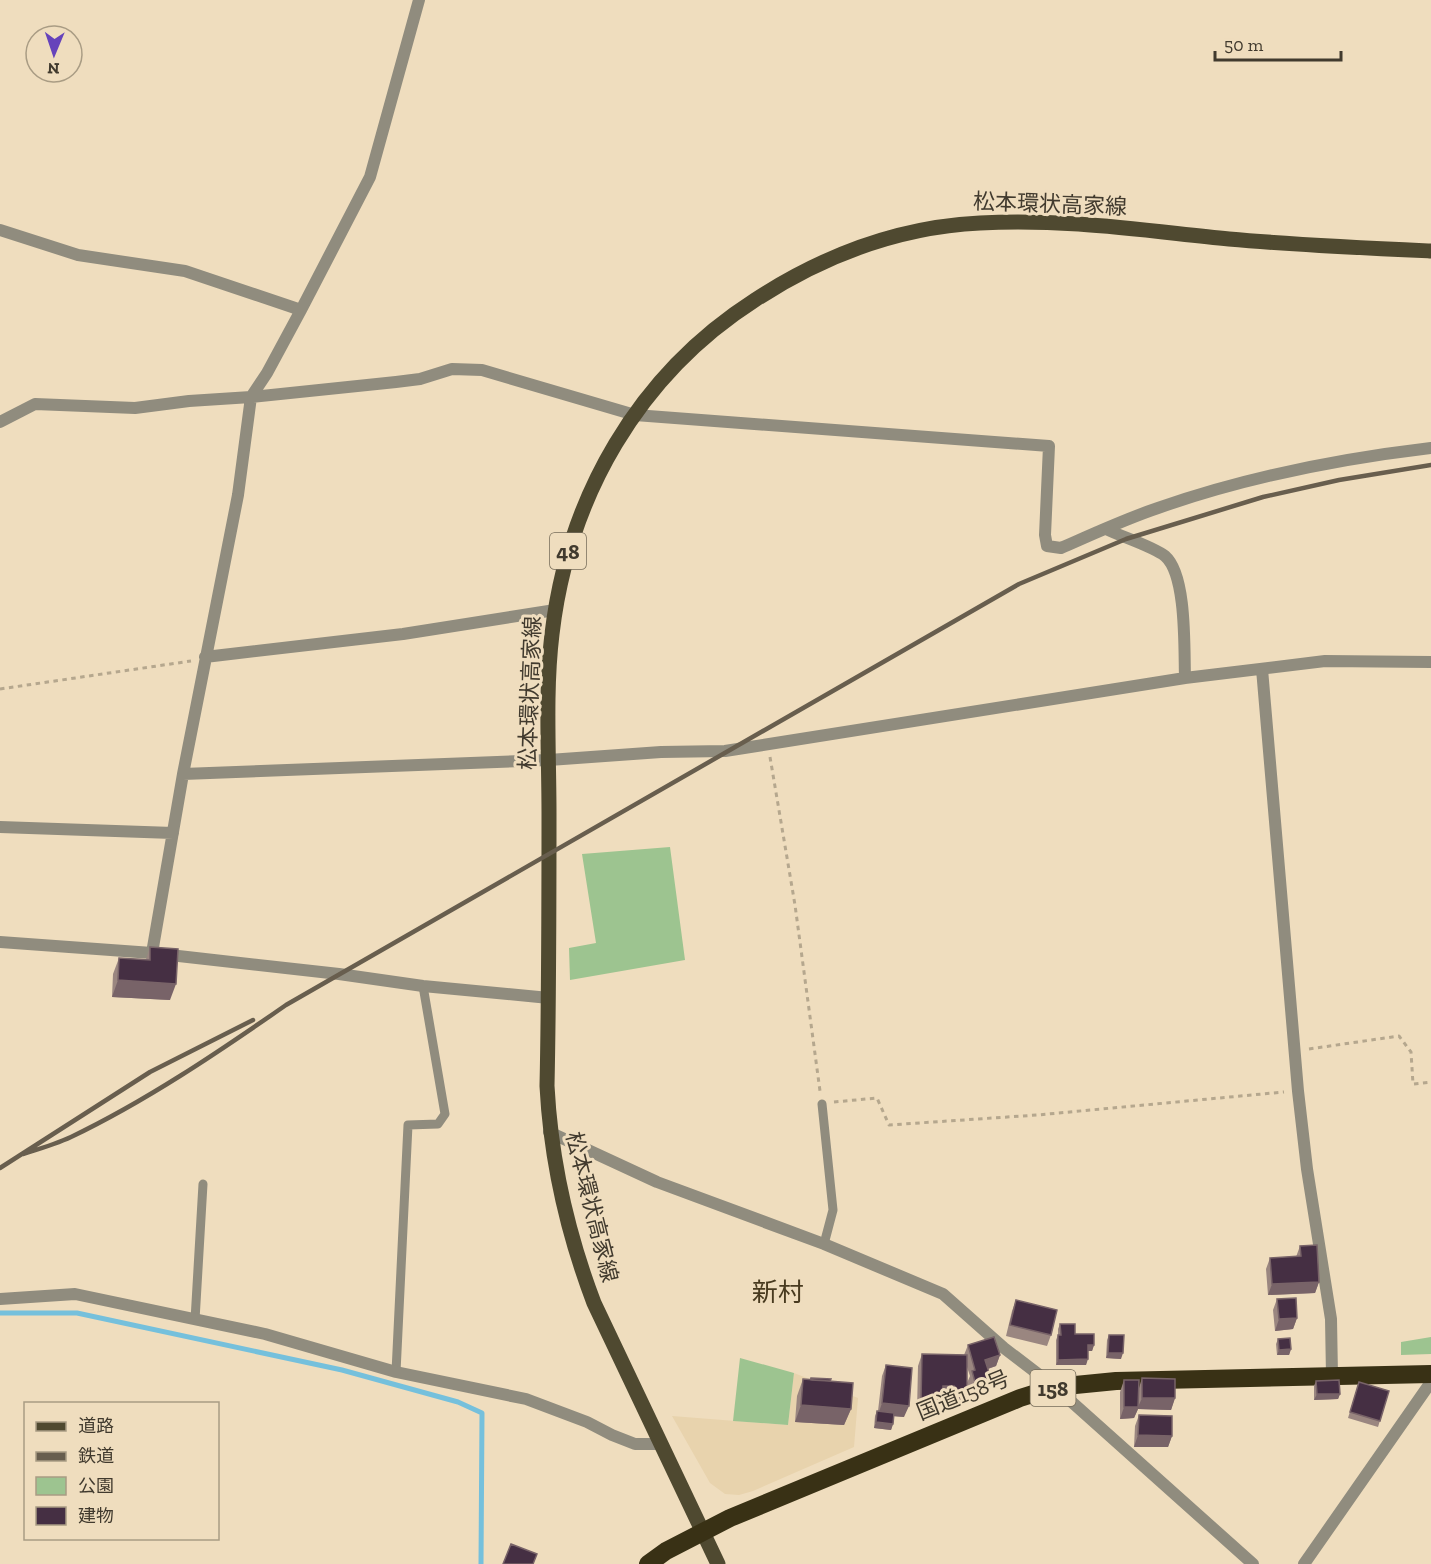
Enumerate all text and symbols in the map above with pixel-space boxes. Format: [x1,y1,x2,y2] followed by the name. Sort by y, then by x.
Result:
[24,24,84,84] north arrow
[1215,24,1341,62] scale bar
[1224,34,1264,56] text: 50 m
[47,59,60,78] text: N
[973,188,1127,220] street label: 松本環状高家線
[550,533,586,569] road number: 48
[514,616,546,770] street label: 松本環状高家線
[560,1129,624,1285] street label: 松本環状高家線
[752,1276,804,1308] district label: 新村
[913,1364,1013,1426] street label: 国道158号
[1030,1370,1076,1406] road number: 158
[24,1402,219,1540] legend
[78,1415,114,1437] text: 道路
[78,1445,114,1467] text: 鉄道
[78,1475,114,1497] text: 公園
[78,1505,114,1527] text: 建物

